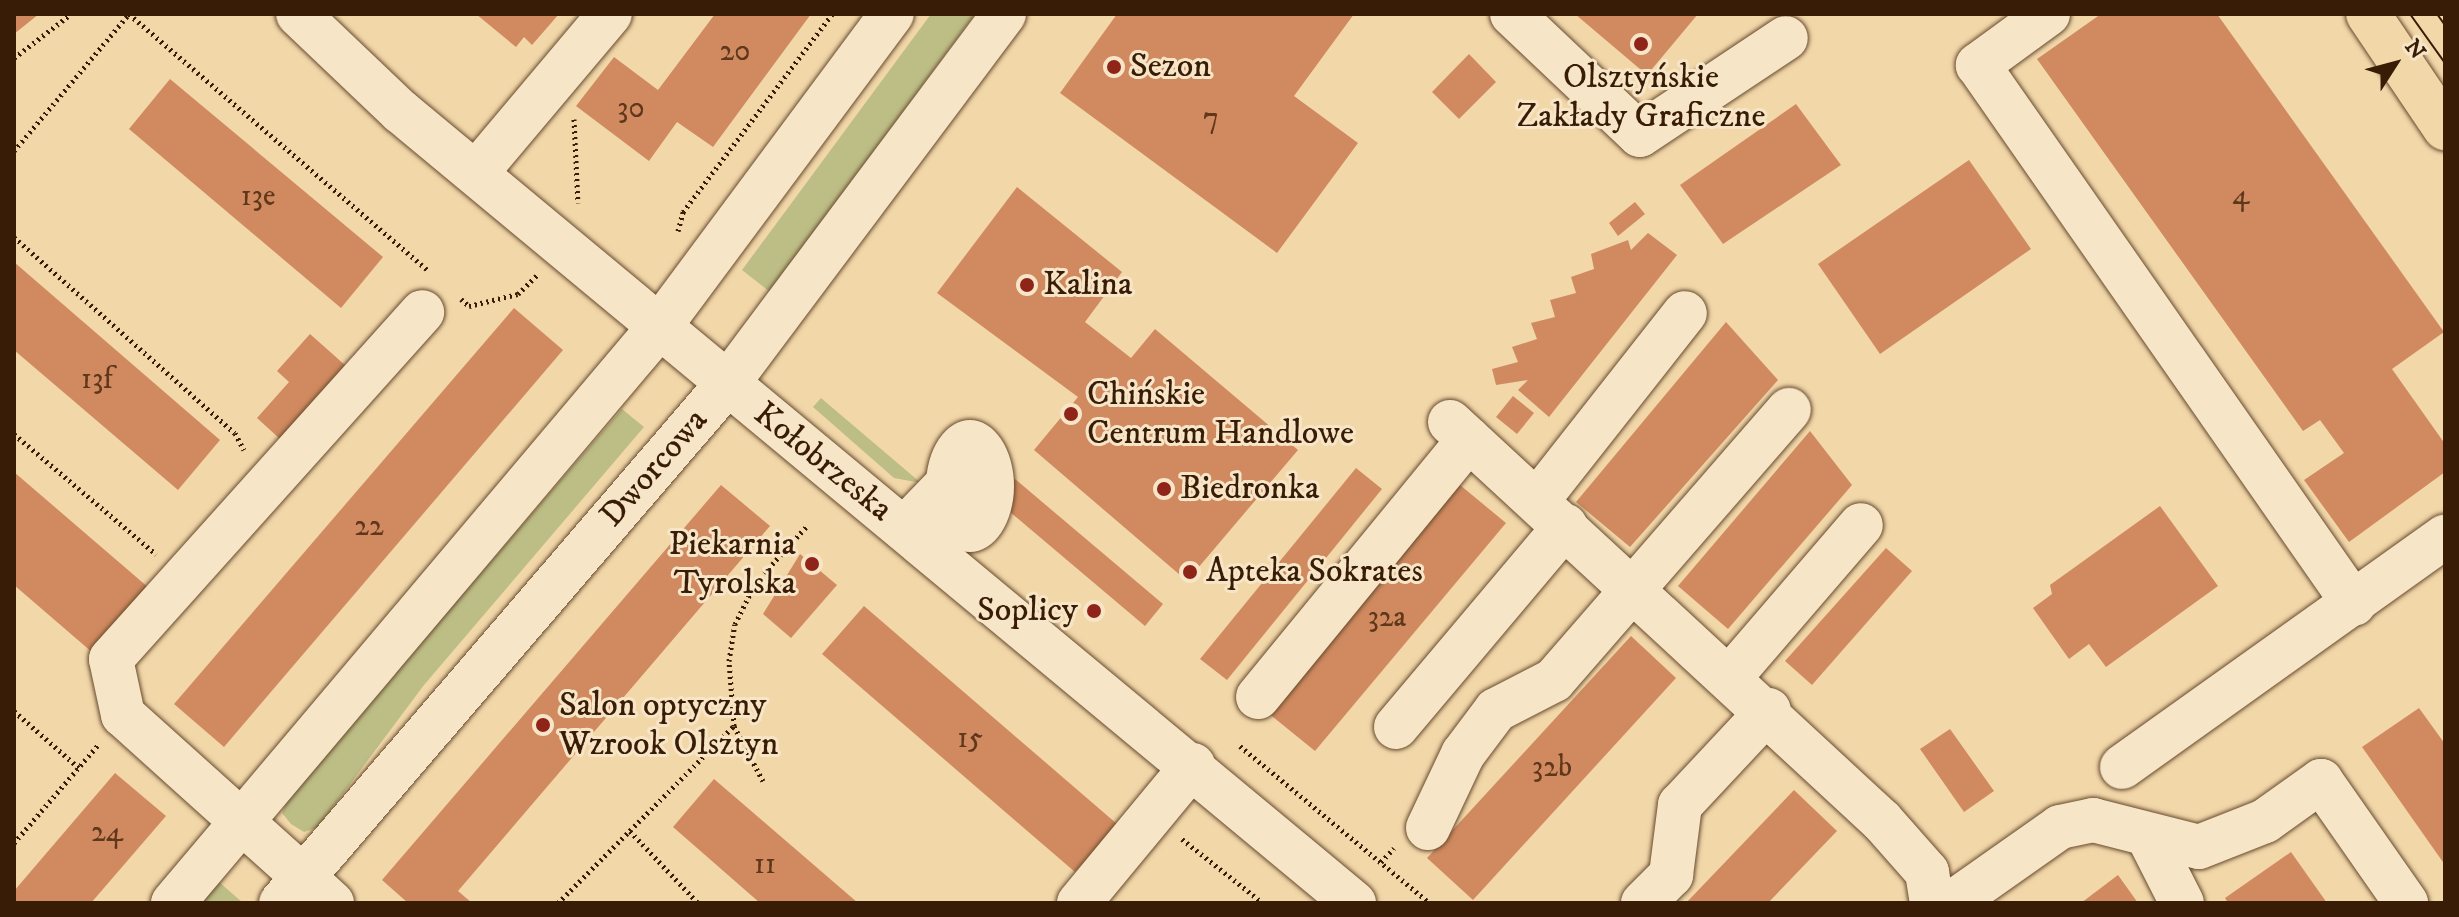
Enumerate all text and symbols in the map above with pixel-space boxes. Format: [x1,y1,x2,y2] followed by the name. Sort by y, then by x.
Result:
[2355,24,2435,104] north arrow
[720,34,750,70] house number: 20
[2399,34,2431,65] text: N
[1632,35,1650,53] marker: Olsztyńskie Zakłady Graficzne
[1130,47,1211,87] place label: Sezon
[1516,57,1766,136] place label: Olsztyńskie Zakłady Graficzne
[1105,58,1123,76] marker: Sezon
[617,91,645,127] house number: 30
[1203,101,1219,137] house number: 7
[2232,178,2250,214] house number: 4
[241,179,275,215] house number: 13e
[1043,265,1133,305] place label: Kalina
[1018,276,1036,294] marker: Kalina
[81,362,113,398] house number: 13f
[1087,374,1354,454] place label: Chińskie Centrum Handlowe
[745,394,901,530] street label: Kołobrzeska
[592,401,716,535] street label: Dworcowa
[1062,405,1080,423] marker: Chińskie Centrum Handlowe
[1180,469,1319,509] place label: Biedronka
[1155,480,1173,498] marker: Biedronka
[354,509,384,545] house number: 22
[668,524,796,604] place label: Piekarnia Tyrolska
[1206,552,1423,592] place label: Apteka Sokrates
[803,555,821,573] marker: Piekarnia Tyrolska
[1181,563,1199,581] marker: Apteka Sokrates
[977,591,1078,631] place label: Soplicy
[1368,600,1406,636] house number: 32a
[1085,602,1103,620] marker: Soplicy
[559,685,779,764] place label: Salon optyczny Wzrook Olsztyn
[534,716,552,734] marker: Salon optyczny Wzrook Olsztyn
[957,721,983,757] house number: 15
[1532,750,1572,786] house number: 32b
[91,815,123,851] house number: 24
[754,847,776,883] house number: 11

